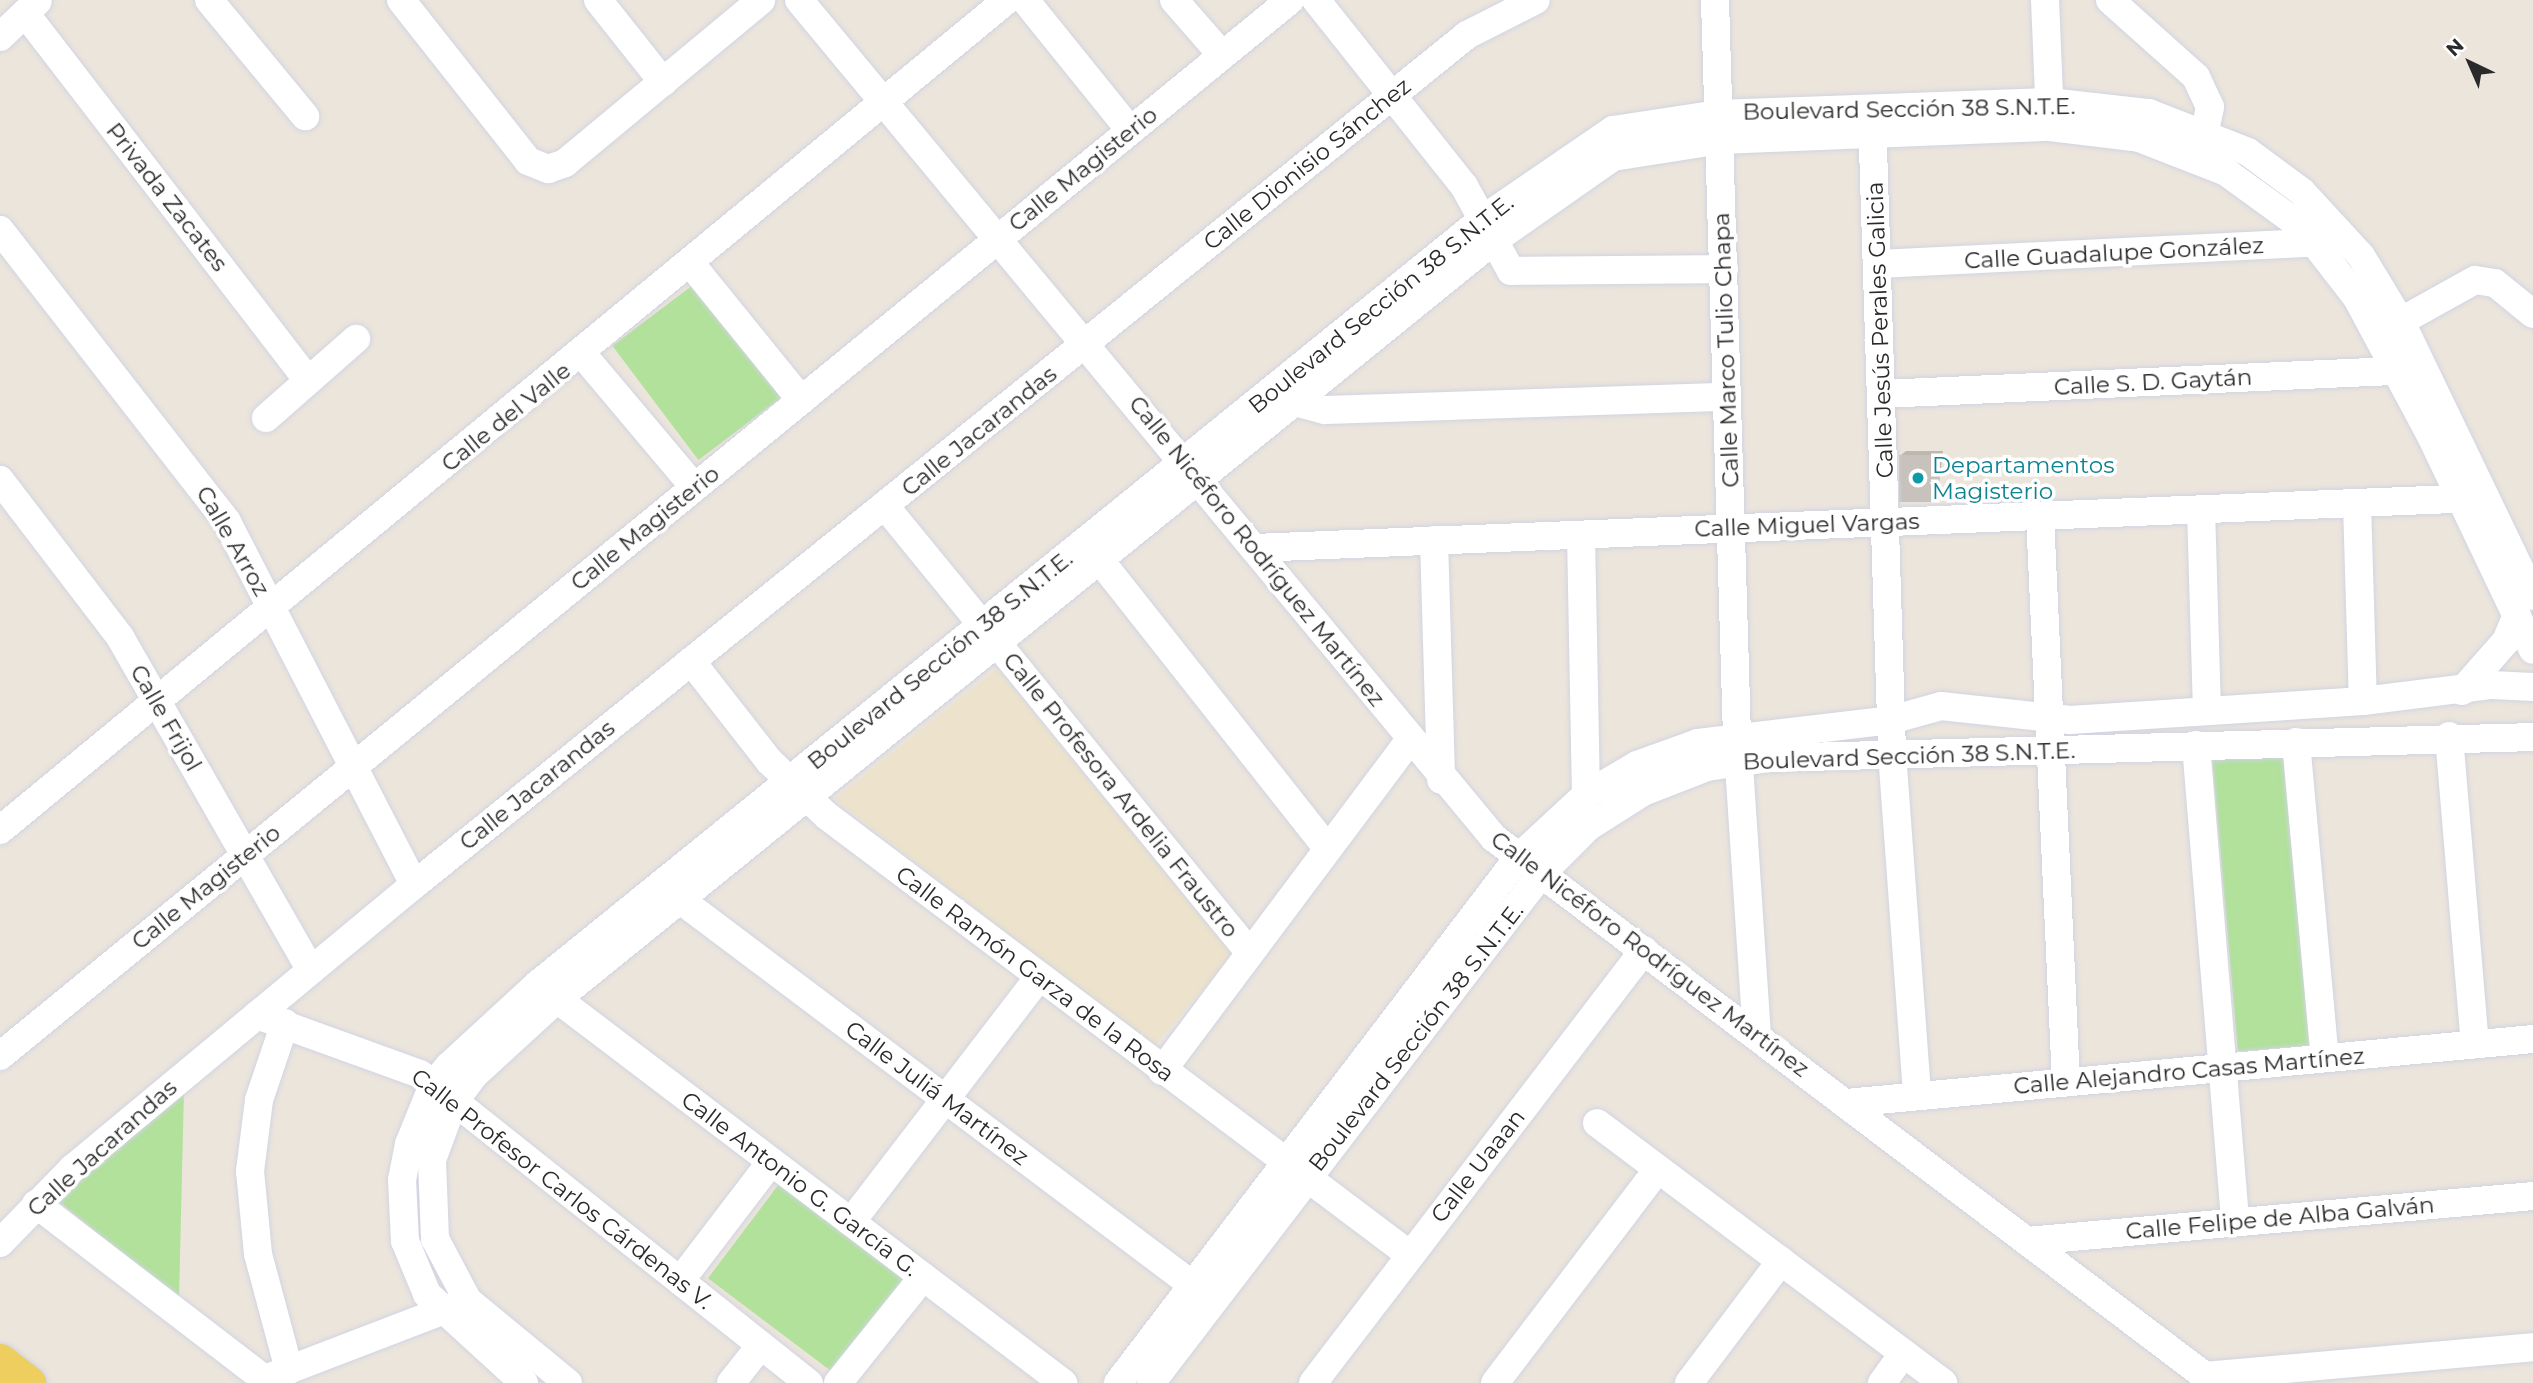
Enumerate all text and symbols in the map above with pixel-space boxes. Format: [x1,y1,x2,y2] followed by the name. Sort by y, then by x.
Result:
[2435,28,2505,98] north arrow
[2442,34,2469,61] text: N
[1198,72,1416,256] street label: Calle Dionisio Sánchez
[1742,92,2076,126] street label: Boulevard Sección 38 S.N.T.E.
[1003,101,1163,237] street label: Calle Magisterio
[100,117,234,277] street label: Privada Zacates
[1861,181,1899,479] street label: Calle Jesús Perales Galicia
[1243,189,1519,419] street label: Boulevard Sección 38 S.N.T.E.
[1707,212,1745,488] street label: Calle Marco Tulio Chapa
[1964,231,2264,275] street label: Calle Guadalupe González
[436,356,576,478] street label: Calle del Valle
[896,360,1062,502] street label: Calle Jacarandas
[2053,363,2253,401] street label: Calle S. D. Gaytán
[1123,390,1391,712] street label: Calle Nicéforo Rodríguez Martínez
[1932,451,2114,505] place label: Departamentos Magisterio
[565,460,725,596] street label: Calle Magisterio
[1910,470,1926,486] marker: Departamentos Magisterio
[190,481,276,601] street label: Calle Arroz
[1694,507,1920,543] street label: Calle Miguel Vargas
[802,545,1078,775] street label: Boulevard Sección 38 S.N.T.E.
[997,647,1245,943] street label: Calle Profesora Ardelia Fraustro
[124,660,208,776] street label: Calle Frijol
[454,714,620,856] street label: Calle Jacarandas
[1742,736,2076,776] street label: Boulevard Sección 38 S.N.T.E.
[126,819,286,955] street label: Calle Magisterio
[1485,825,1815,1083] street label: Calle Nicéforo Rodríguez Martínez
[890,860,1180,1088] street label: Calle Ramón Garza de la Rosa
[1303,897,1529,1177] street label: Boulevard Sección 38 S.N.T.E.
[840,1015,1034,1171] street label: Calle Juliá Martínez
[2012,1042,2366,1100] street label: Calle Alejandro Casas Martínez
[406,1063,718,1315] street label: Calle Profesor Carlos Cárdenas V.
[22,1074,182,1222] street label: Calle Jacarandas
[676,1086,924,1282] street label: Calle Antonio G. García G.
[1425,1104,1531,1228] street label: Calle Uaaan
[2124,1191,2436,1245] street label: Calle Felipe de Alba Galván

